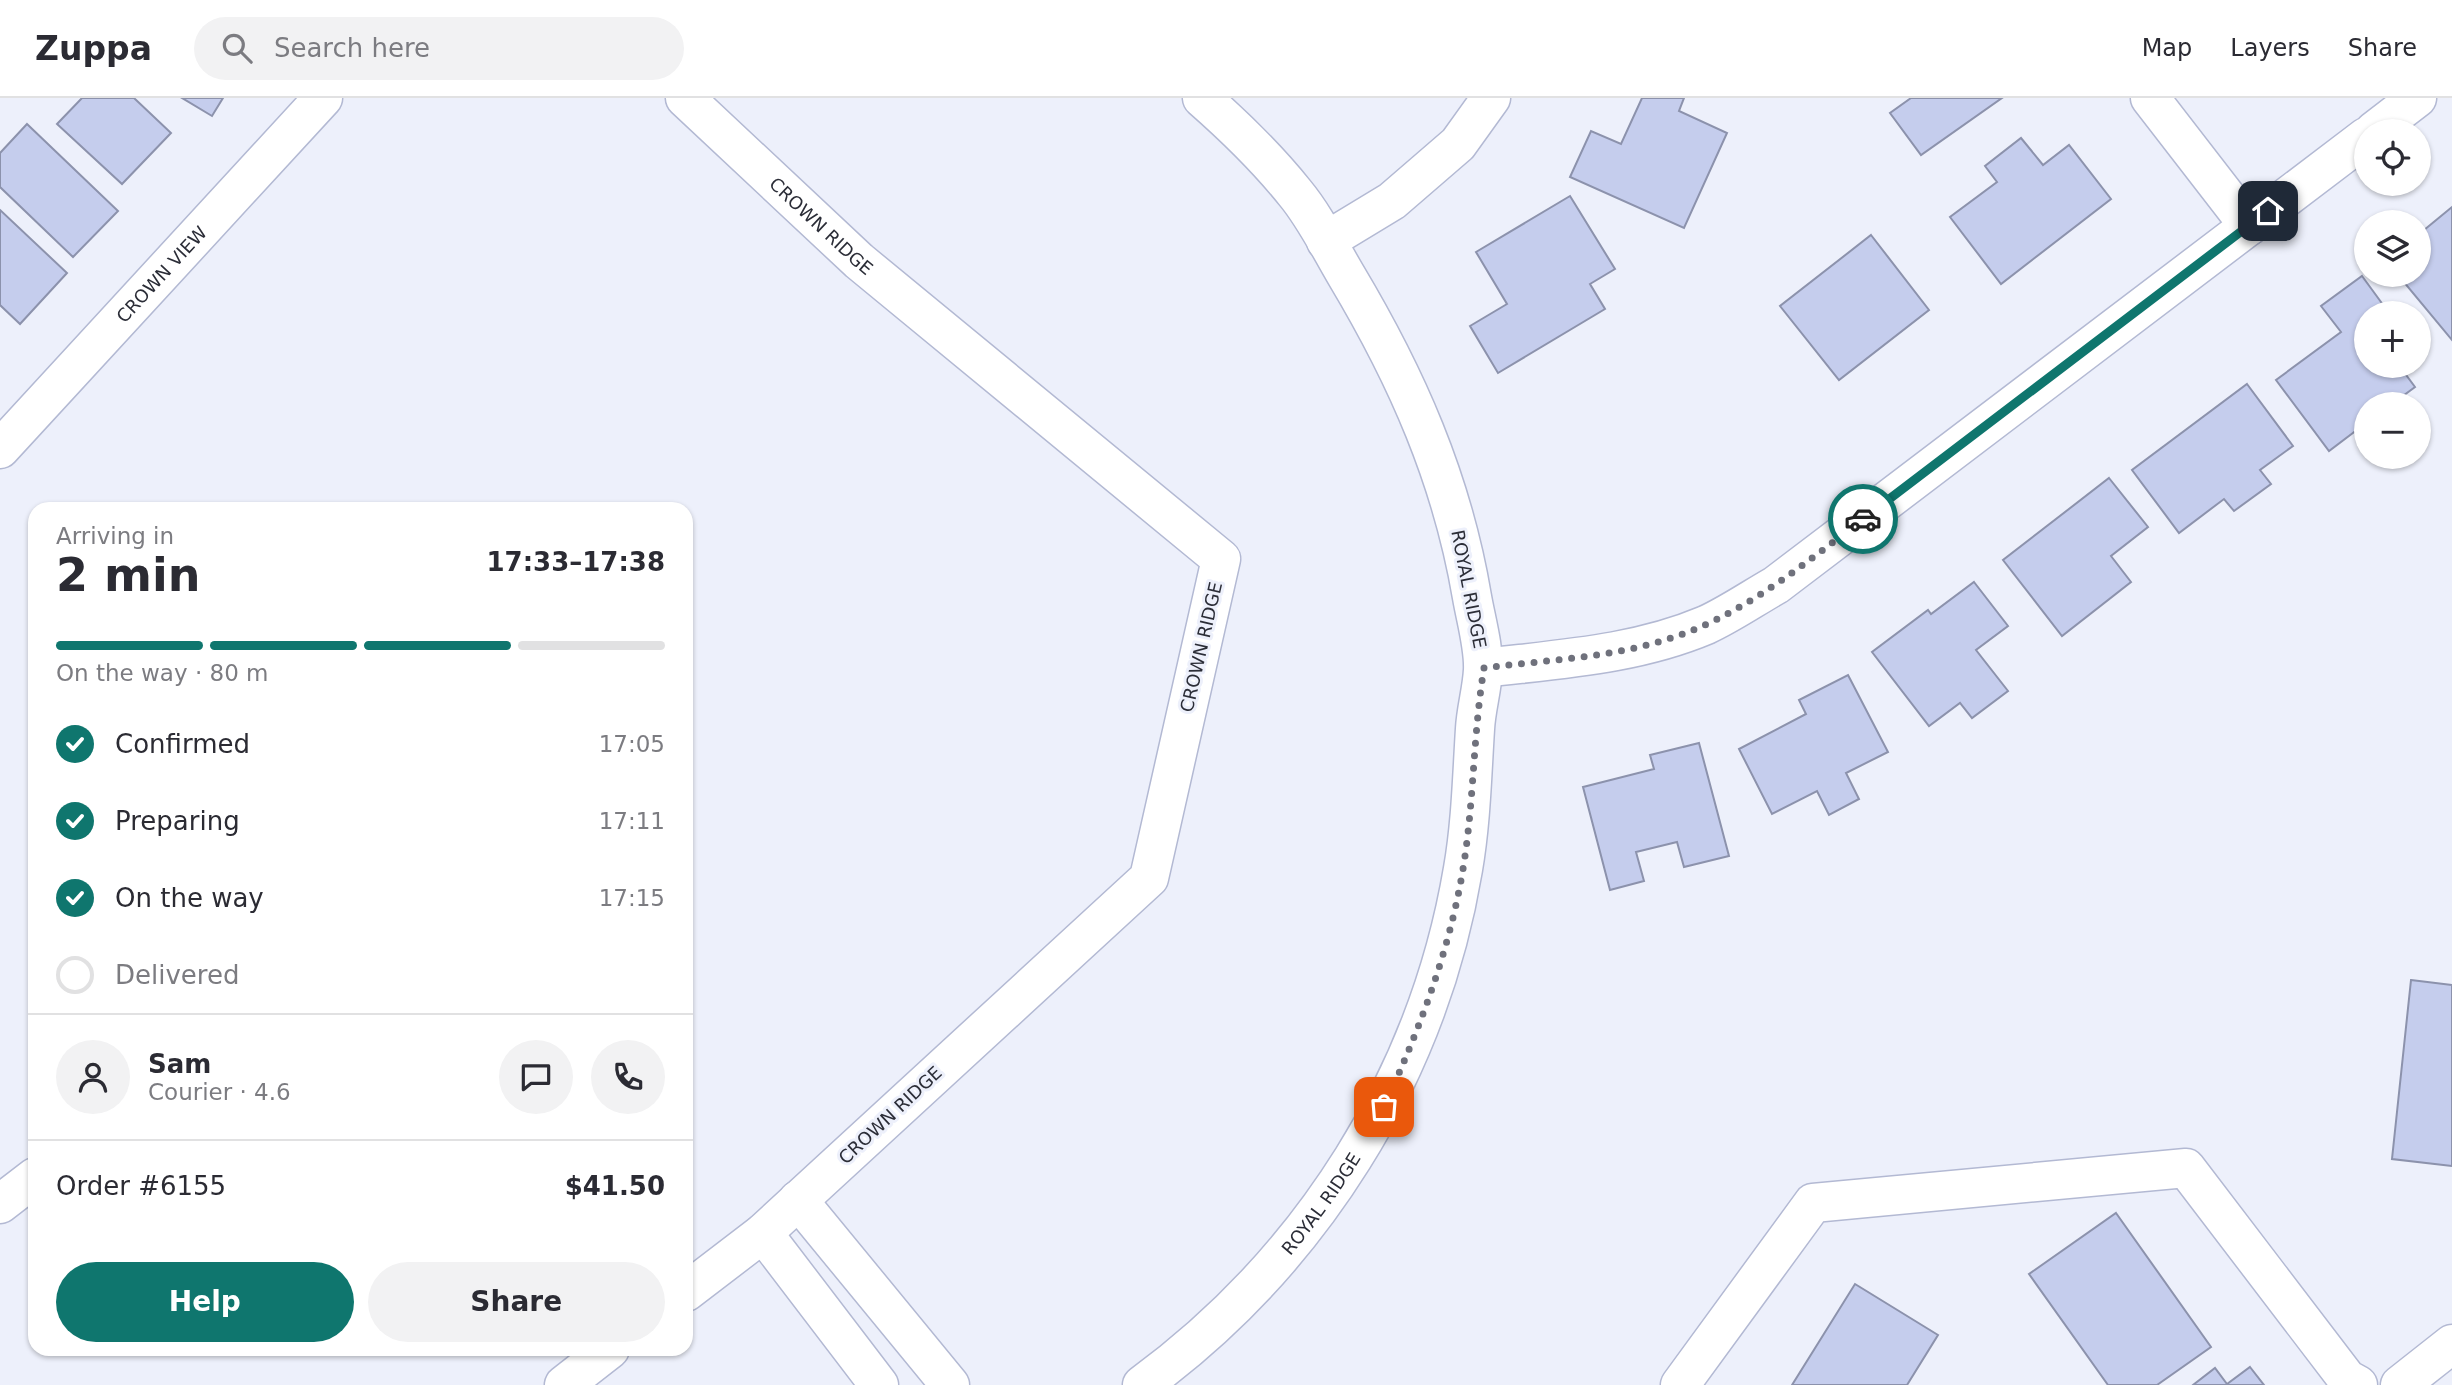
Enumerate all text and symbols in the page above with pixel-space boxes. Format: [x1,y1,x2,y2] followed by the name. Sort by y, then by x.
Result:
[194,17,684,80] search box
[35,29,152,68] text: Zuppa
[218,29,256,67] icon: search
[274,33,430,63] text: Search here
[2142,34,2192,62] text: Map
[2230,34,2310,62] text: Layers
[2348,34,2417,62] text: Share
[2354,119,2431,469] map controls
[2354,119,2431,196] button: locate
[766,173,877,279] street label: CROWN RIDGE
[2238,181,2298,241] pin
[2249,192,2287,230] icon: home
[2354,210,2431,287] button: layers
[112,221,211,326] street label: CROWN VIEW
[2354,301,2431,378] button: +
[2354,392,2431,469] button: −
[1828,484,1898,554] courier
[1844,500,1882,538] icon: car
[56,523,174,549] text: Arriving in
[1447,528,1491,650] street label: ROYAL RIDGE
[486,547,665,577] text: 17:33–17:38
[56,548,200,602] text: 2 min
[1176,580,1226,714] street label: CROWN RIDGE
[56,660,268,686] text: On the way · 80 m
[56,725,94,763] icon: check
[115,729,250,759] text: Confirmed
[599,731,665,757] text: 17:05
[56,802,94,840] icon: check
[115,806,240,836] text: Preparing
[599,808,665,834] text: 17:11
[56,879,94,917] icon: check
[115,883,264,913] text: On the way
[599,885,665,911] text: 17:15
[115,960,239,990] text: Delivered
[56,1040,130,1114] button: person
[499,1040,573,1114] button: chat
[591,1040,665,1114] button: phone
[148,1049,211,1079] text: Sam
[834,1062,946,1168] street label: CROWN RIDGE
[1354,1077,1414,1137] pin
[148,1079,291,1105] text: Courier · 4.6
[1365,1088,1403,1126] icon: bag
[1277,1149,1364,1258] street label: ROYAL RIDGE
[56,1171,226,1201] text: Order #6155
[565,1171,665,1201] text: $41.50
[56,1262,354,1342] button: Help
[368,1262,665,1342] button: Share

